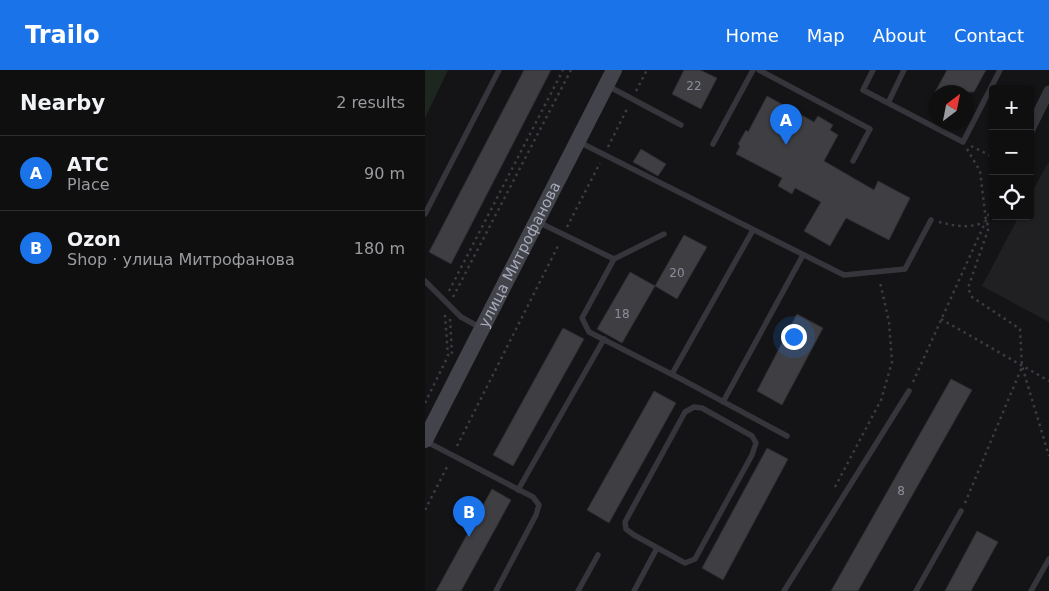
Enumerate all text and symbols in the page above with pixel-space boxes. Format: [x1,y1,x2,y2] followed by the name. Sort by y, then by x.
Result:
[25,21,100,49] text: Trailo
[726,25,779,46] text: Home
[807,25,845,46] text: Map
[873,25,926,46] text: About
[954,25,1024,46] text: Contact
[686,79,702,93] house number: 22
[929,85,974,130] north arrow
[989,85,1034,220] map controls
[989,85,1034,130] button: +
[20,91,105,115] text: Nearby
[336,93,405,112] text: 2 results
[770,104,802,145] pin: A
[989,130,1034,175] button: −
[67,153,109,175] text: АТС
[30,164,42,183] text: A
[364,164,405,183] text: 90 m
[67,175,110,194] text: Place
[989,175,1034,220] button: locate
[475,179,564,331] street label: улица Митрофанова
[67,228,121,250] text: Ozon
[30,239,42,258] text: B
[354,239,405,258] text: 180 m
[67,250,295,269] text: Shop · улица Митрофанова
[669,266,685,280] house number: 20
[614,307,630,321] house number: 18
[781,324,807,350] your location
[897,484,905,498] house number: 8
[453,496,485,537] pin: B

